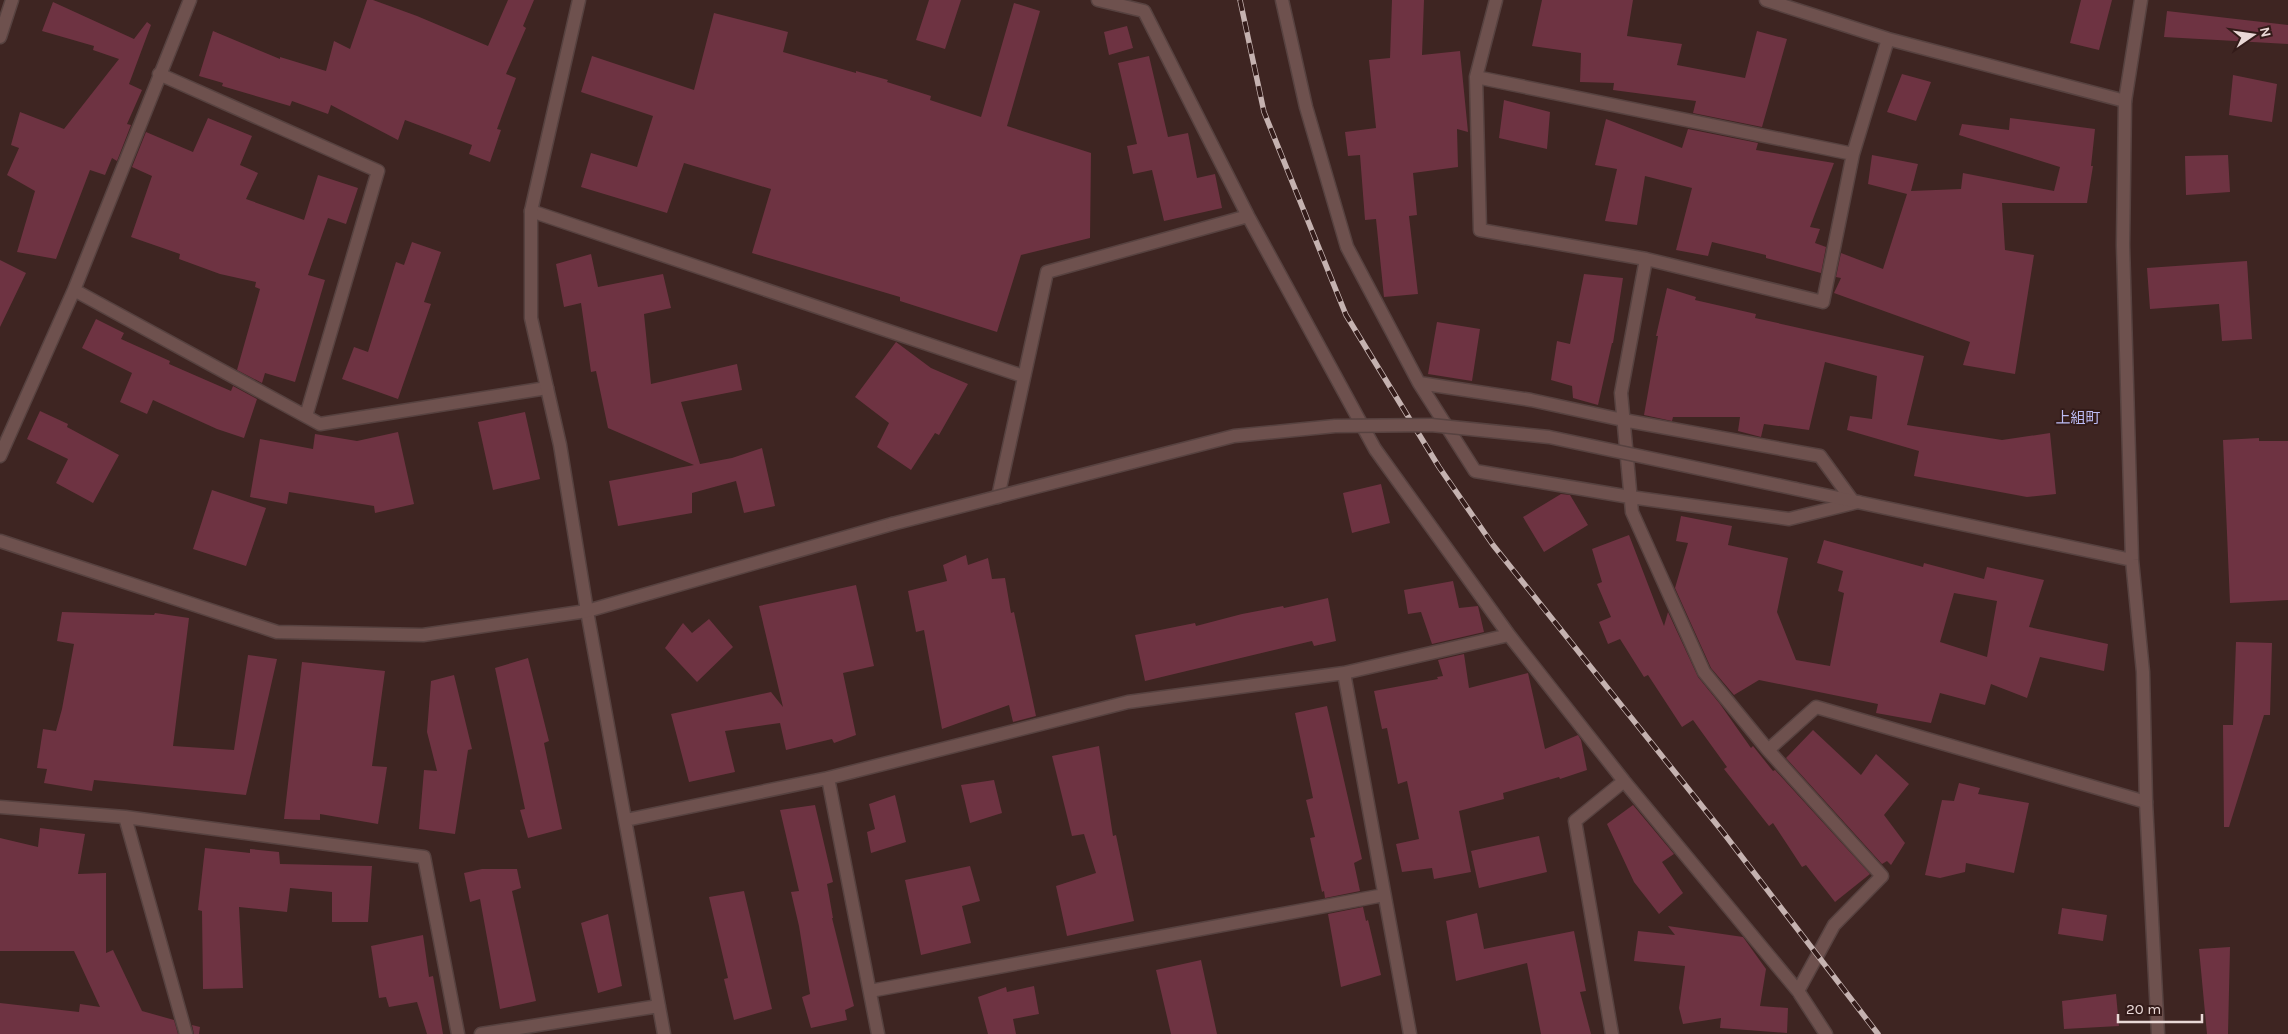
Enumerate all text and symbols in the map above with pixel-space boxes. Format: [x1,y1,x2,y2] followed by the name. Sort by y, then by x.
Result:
[2228,10,2278,60] north arrow
[2256,25,2275,39] text: N
[2055,409,2101,427] district label: 上組町
[2118,992,2202,1024] scale bar
[2126,1000,2161,1018] text: 20 m

